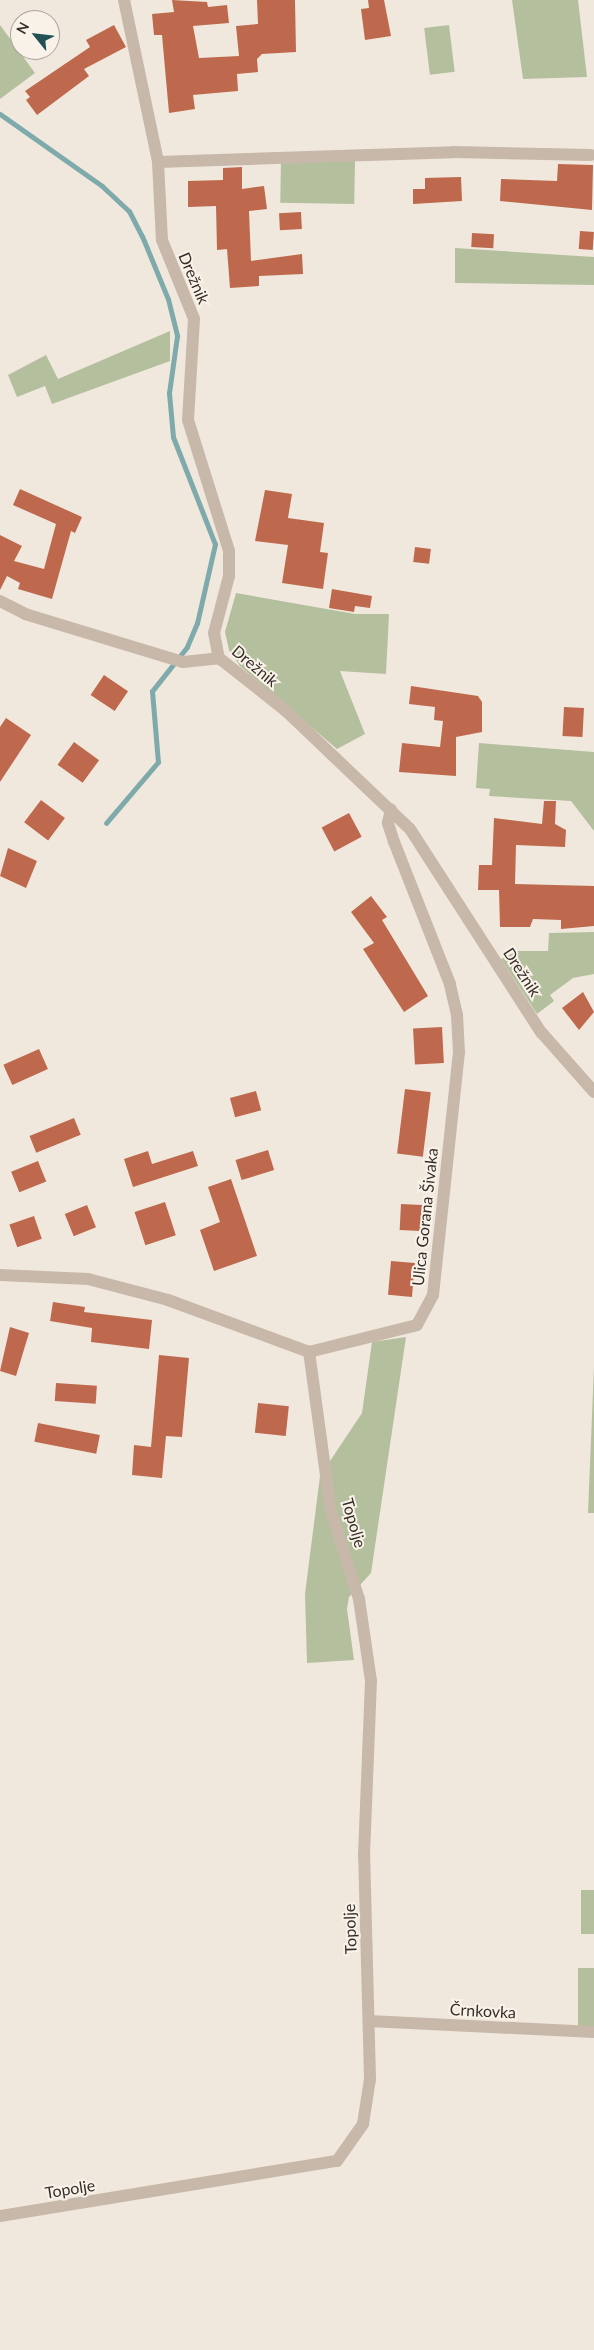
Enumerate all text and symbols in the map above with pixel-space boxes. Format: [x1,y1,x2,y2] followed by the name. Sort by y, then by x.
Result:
[10,10,60,60] north arrow
[12,19,32,37] text: N
[175,249,213,307] street label: Drežnik
[228,641,282,691] street label: Drežnik
[499,944,545,1000] street label: Drežnik
[408,1147,442,1287] street label: Ulica Gorana Šivaka
[338,1496,370,1550] street label: Topolje
[340,1903,360,1955] street label: Topolje
[449,2000,517,2022] street label: Črnkovka
[43,2176,97,2202] street label: Topolje

